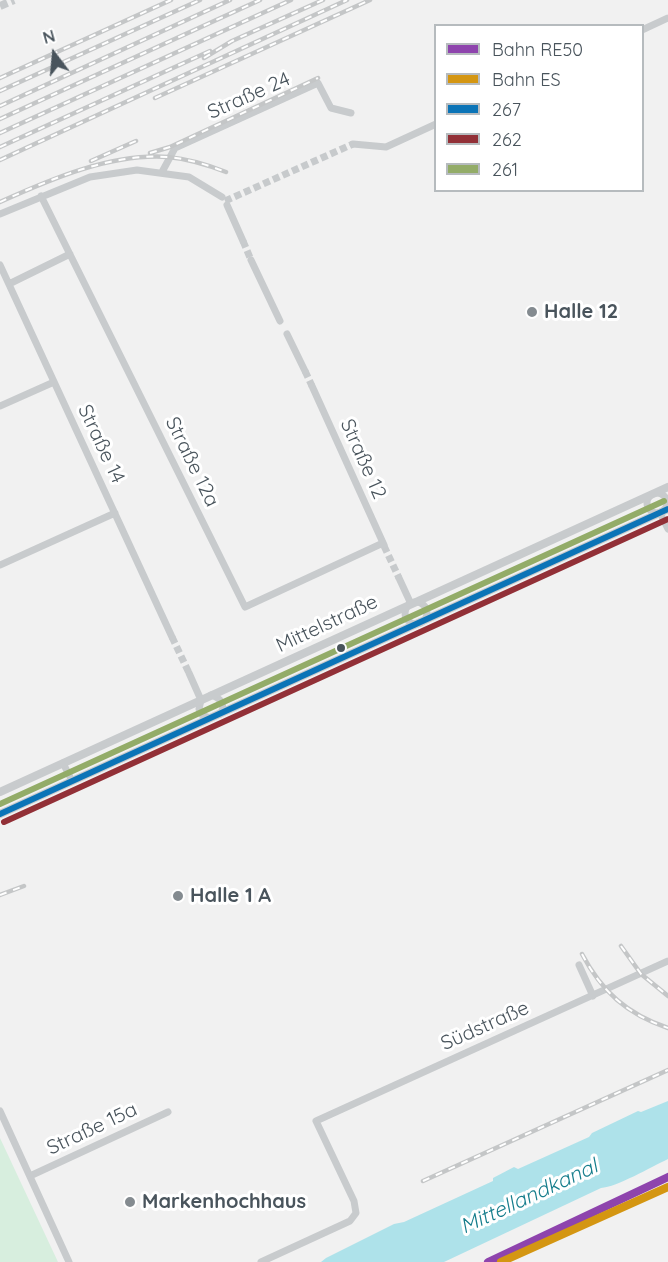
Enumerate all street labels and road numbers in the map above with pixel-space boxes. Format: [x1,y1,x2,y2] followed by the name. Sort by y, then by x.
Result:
[204,67,294,125] street label: Straße 24
[72,401,130,487] street label: Straße 14
[160,413,224,511] street label: Straße 12a
[335,415,391,503] street label: Straße 12
[272,590,382,658] street label: Mittelstraße
[437,996,533,1056] street label: Südstraße
[43,1098,141,1160] street label: Straße 15a

